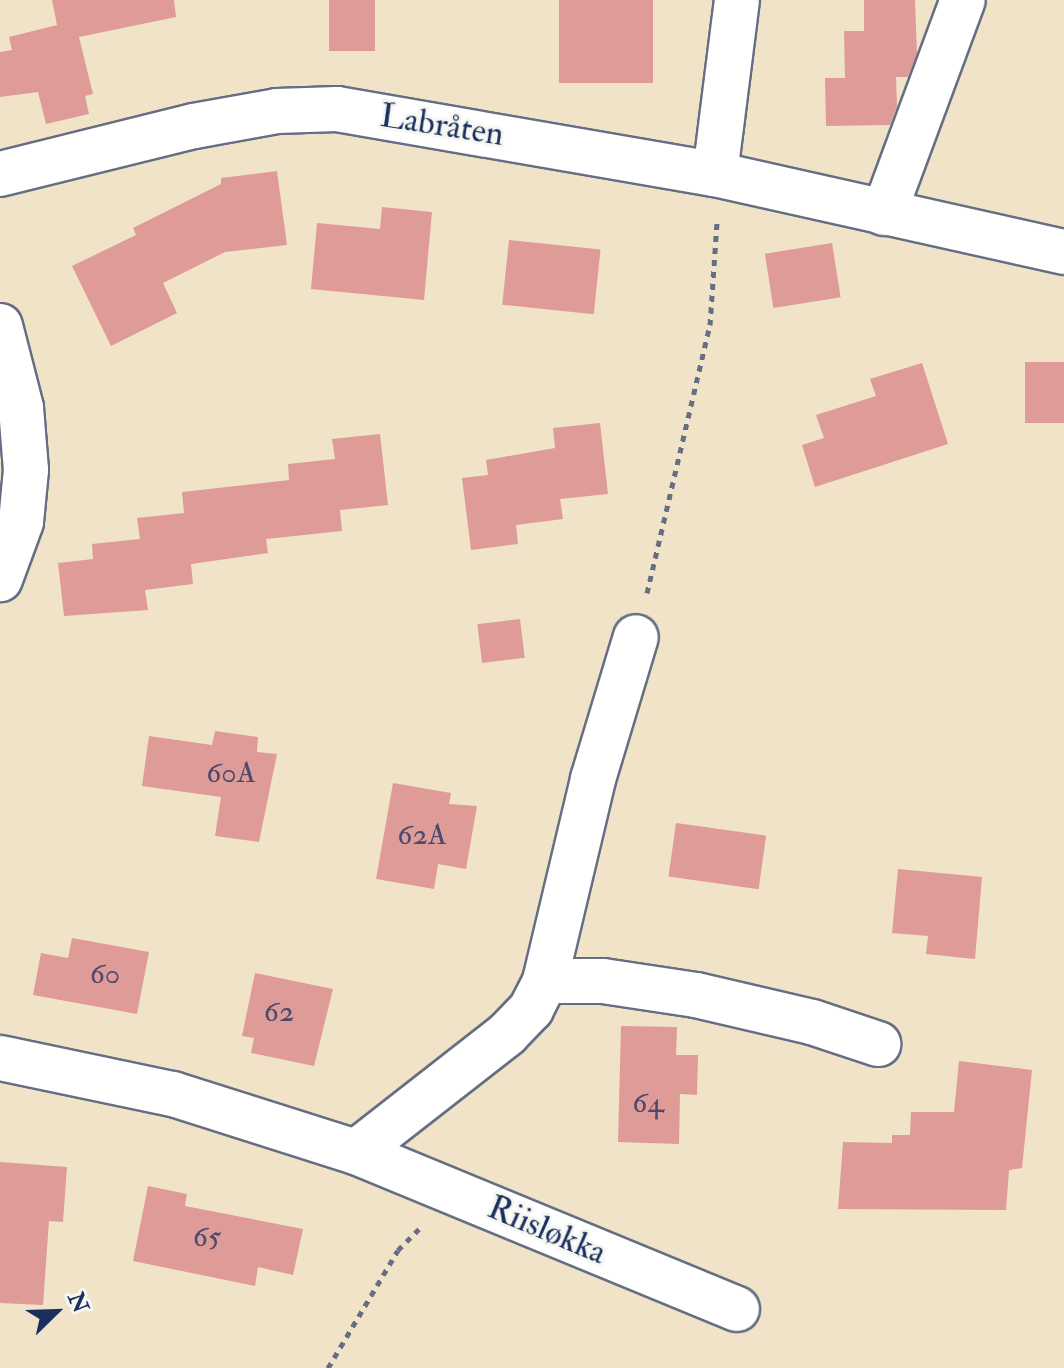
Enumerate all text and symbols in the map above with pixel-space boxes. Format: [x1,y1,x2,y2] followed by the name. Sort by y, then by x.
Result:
[377,95,507,155] street label: Labråten
[206,755,256,791] house number: 60A
[397,817,447,853] house number: 62A
[90,956,120,992] house number: 60
[264,994,294,1030] house number: 62
[632,1085,664,1121] house number: 64
[482,1187,612,1273] street label: Riisløkka
[193,1219,221,1255] house number: 65
[16,1272,96,1352] north arrow
[61,1288,95,1317] text: N

